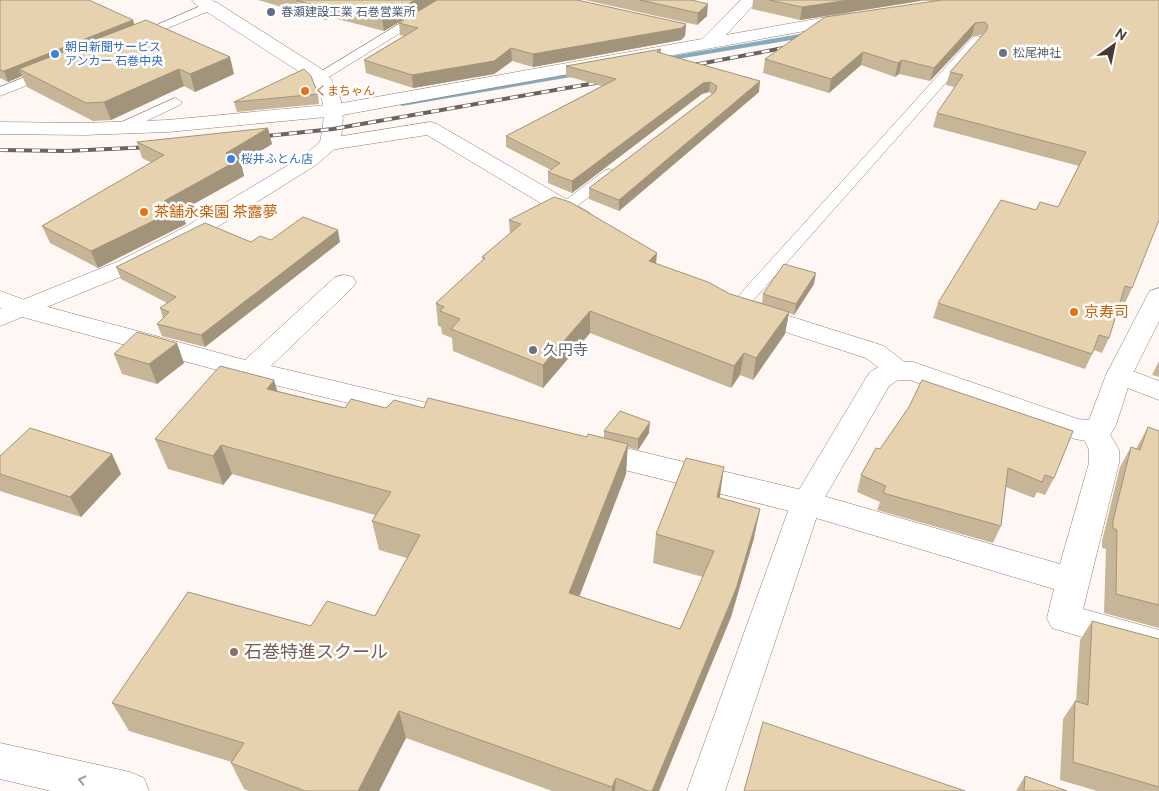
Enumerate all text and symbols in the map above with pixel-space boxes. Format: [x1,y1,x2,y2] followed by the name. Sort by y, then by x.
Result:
[281,5,416,18] place label: 春瀬建設工業 石巻営業所
[265,6,277,18] marker: 春瀬建設工業 石巻営業所
[1089,20,1139,70] north arrow
[1112,25,1130,44] text: N
[65,40,163,67] place label: 朝日新聞サービス アンカー 石巻中央
[1013,46,1061,59] place label: 松尾神社
[997,47,1009,59] marker: 松尾神社
[49,48,61,60] marker: 朝日新聞サービス アンカー 石巻中央
[315,84,375,97] place label: くまちゃん
[299,85,311,97] marker: くまちゃん
[241,152,313,165] place label: 桜井ふとん店
[225,153,237,165] marker: 桜井ふとん店
[154,203,277,220] place label: 茶舗永楽園 茶露夢
[138,206,150,218] marker: 茶舗永楽園 茶露夢
[1084,303,1129,320] place label: 京寿司
[1068,306,1080,318] marker: 京寿司
[543,341,588,358] place label: 久円寺
[527,344,539,356] marker: 久円寺
[244,641,388,661] place label: 石巻特進スクール
[228,646,240,658] marker: 石巻特進スクール
[78,775,87,786] one-way arrow

